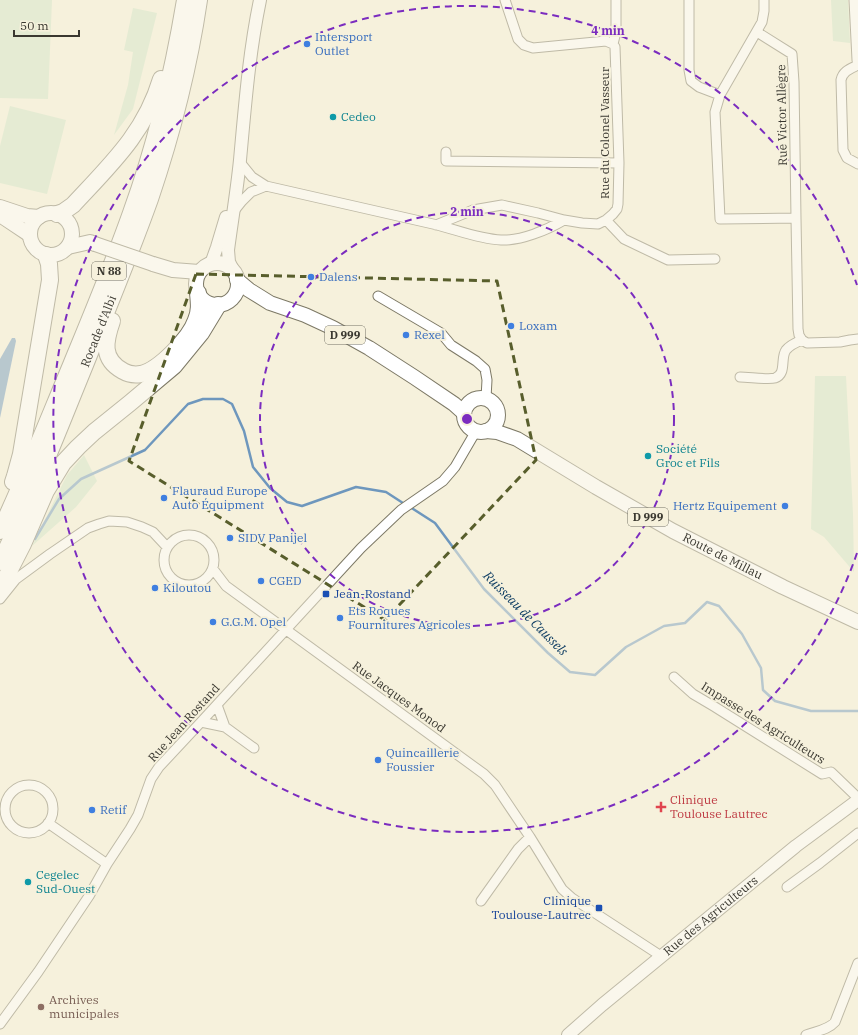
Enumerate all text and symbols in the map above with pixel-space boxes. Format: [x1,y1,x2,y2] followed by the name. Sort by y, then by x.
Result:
[14,12,79,38] scale bar
[20,18,49,33] text: 50 m
[591,23,625,38] text: 4 min
[315,29,373,58] place label: Intersport Outlet
[302,39,312,49] marker: Intersport Outlet
[773,64,790,166] street label: Rue Victor Allègre
[597,66,612,199] street label: Rue du Colonel Vasseur
[341,109,376,124] place label: Cedeo
[328,112,338,122] marker: Cedeo
[450,204,484,219] text: 2 min
[92,262,126,280] road number: N 88
[319,269,358,284] place label: Dalens
[306,272,316,282] marker: Dalens
[77,293,119,369] street label: Rocade d'Albi
[519,318,558,333] place label: Loxam
[506,321,516,331] marker: Loxam
[325,326,365,344] road number: D 999
[414,327,445,342] place label: Rexel
[401,330,411,340] marker: Rexel
[460,412,474,426] centre of rings
[656,441,720,470] place label: Société Groc et Fils
[643,451,653,461] marker: Société Groc et Fils
[172,483,267,512] place label: Flauraud Europe Auto Équipment
[159,493,169,503] marker: Flauraud Europe Auto Équipment
[673,498,777,513] place label: Hertz Equipement
[780,501,790,511] marker: Hertz Equipement
[628,508,668,526] road number: D 999
[680,529,766,583] street label: Route de Millau
[238,530,308,545] place label: SIDV Panijel
[225,533,235,543] marker: SIDV Panijel
[479,567,572,659] water label: Ruisseau de Caussels
[269,573,301,588] place label: CGED
[256,576,266,586] marker: CGED
[163,580,212,595] place label: Kiloutou
[150,583,160,593] marker: Kiloutou
[334,586,411,601] place label: Jean-Rostand
[321,589,331,599] marker: Jean-Rostand
[348,603,471,632] place label: Ets Roques Fournitures Agricoles
[335,613,345,623] marker: Ets Roques Fournitures Agricoles
[221,614,286,629] place label: G.G.M. Opel
[208,617,218,627] marker: G.G.M. Opel
[350,658,449,735] street label: Rue Jacques Monod
[699,678,828,767] street label: Impasse des Agriculteurs
[145,681,223,765] street label: Rue Jean Rostand
[386,745,459,774] place label: Quincaillerie Foussier
[373,755,383,765] marker: Quincaillerie Foussier
[670,792,768,821] place label: Clinique Toulouse Lautrec
[655,801,667,813] marker: Clinique Toulouse Lautrec
[100,802,127,817] place label: Retif
[87,805,97,815] marker: Retif
[36,867,95,896] place label: Cegelec Sud-Ouest
[660,872,761,958] street label: Rue des Agriculteurs
[23,877,33,887] marker: Cegelec Sud-Ouest
[491,893,591,922] place label: Clinique Toulouse-Lautrec
[594,903,604,913] marker: Clinique Toulouse-Lautrec
[49,992,119,1021] place label: Archives municipales
[36,1002,46,1012] marker: Archives municipales

